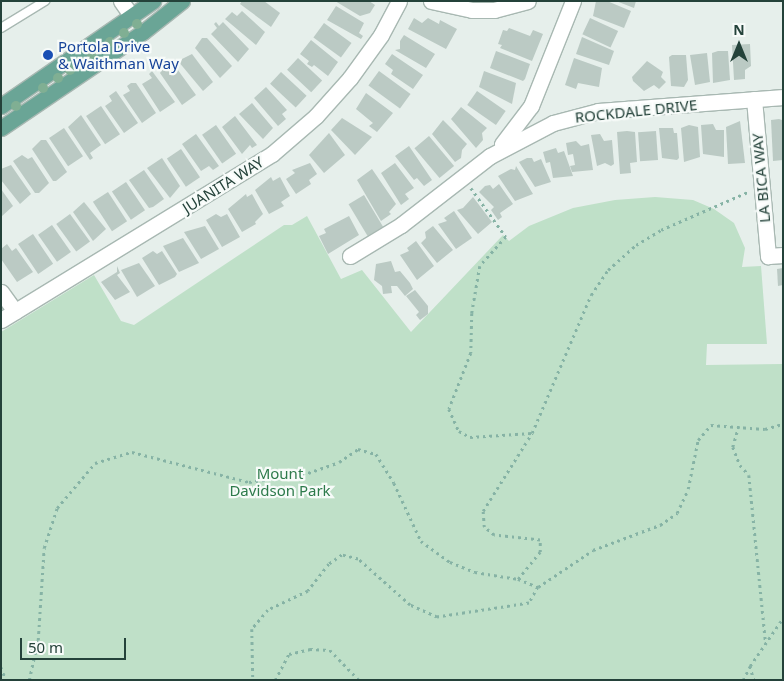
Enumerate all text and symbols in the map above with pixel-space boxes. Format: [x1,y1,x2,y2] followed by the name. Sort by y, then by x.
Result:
[714,20,764,70] north arrow
[733,20,745,39] text: N
[58,37,179,72] place label: Portola Drive & Waithman Way
[42,49,54,61] marker: Portola Drive & Waithman Way
[574,96,698,126] street label: ROCKDALE DRIVE
[748,133,774,223] street label: LA BICA WAY
[179,153,267,217] street label: JUANITA WAY
[229,464,331,499] park label: Mount Davidson Park
[22,628,129,660] scale bar
[28,637,63,657] text: 50 m

